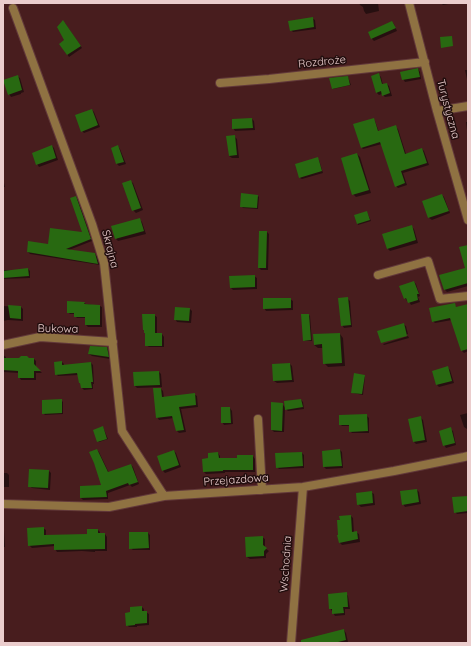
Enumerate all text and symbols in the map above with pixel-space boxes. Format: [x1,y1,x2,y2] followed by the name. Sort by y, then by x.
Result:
[298,53,346,71] street label: Rozdroże
[434,78,462,140] street label: Turystyczna
[99,229,121,269] street label: Skrajna
[38,322,78,336] street label: Bukowa
[203,471,269,489] street label: Przejazdowa
[277,535,295,593] street label: Wschodnia

